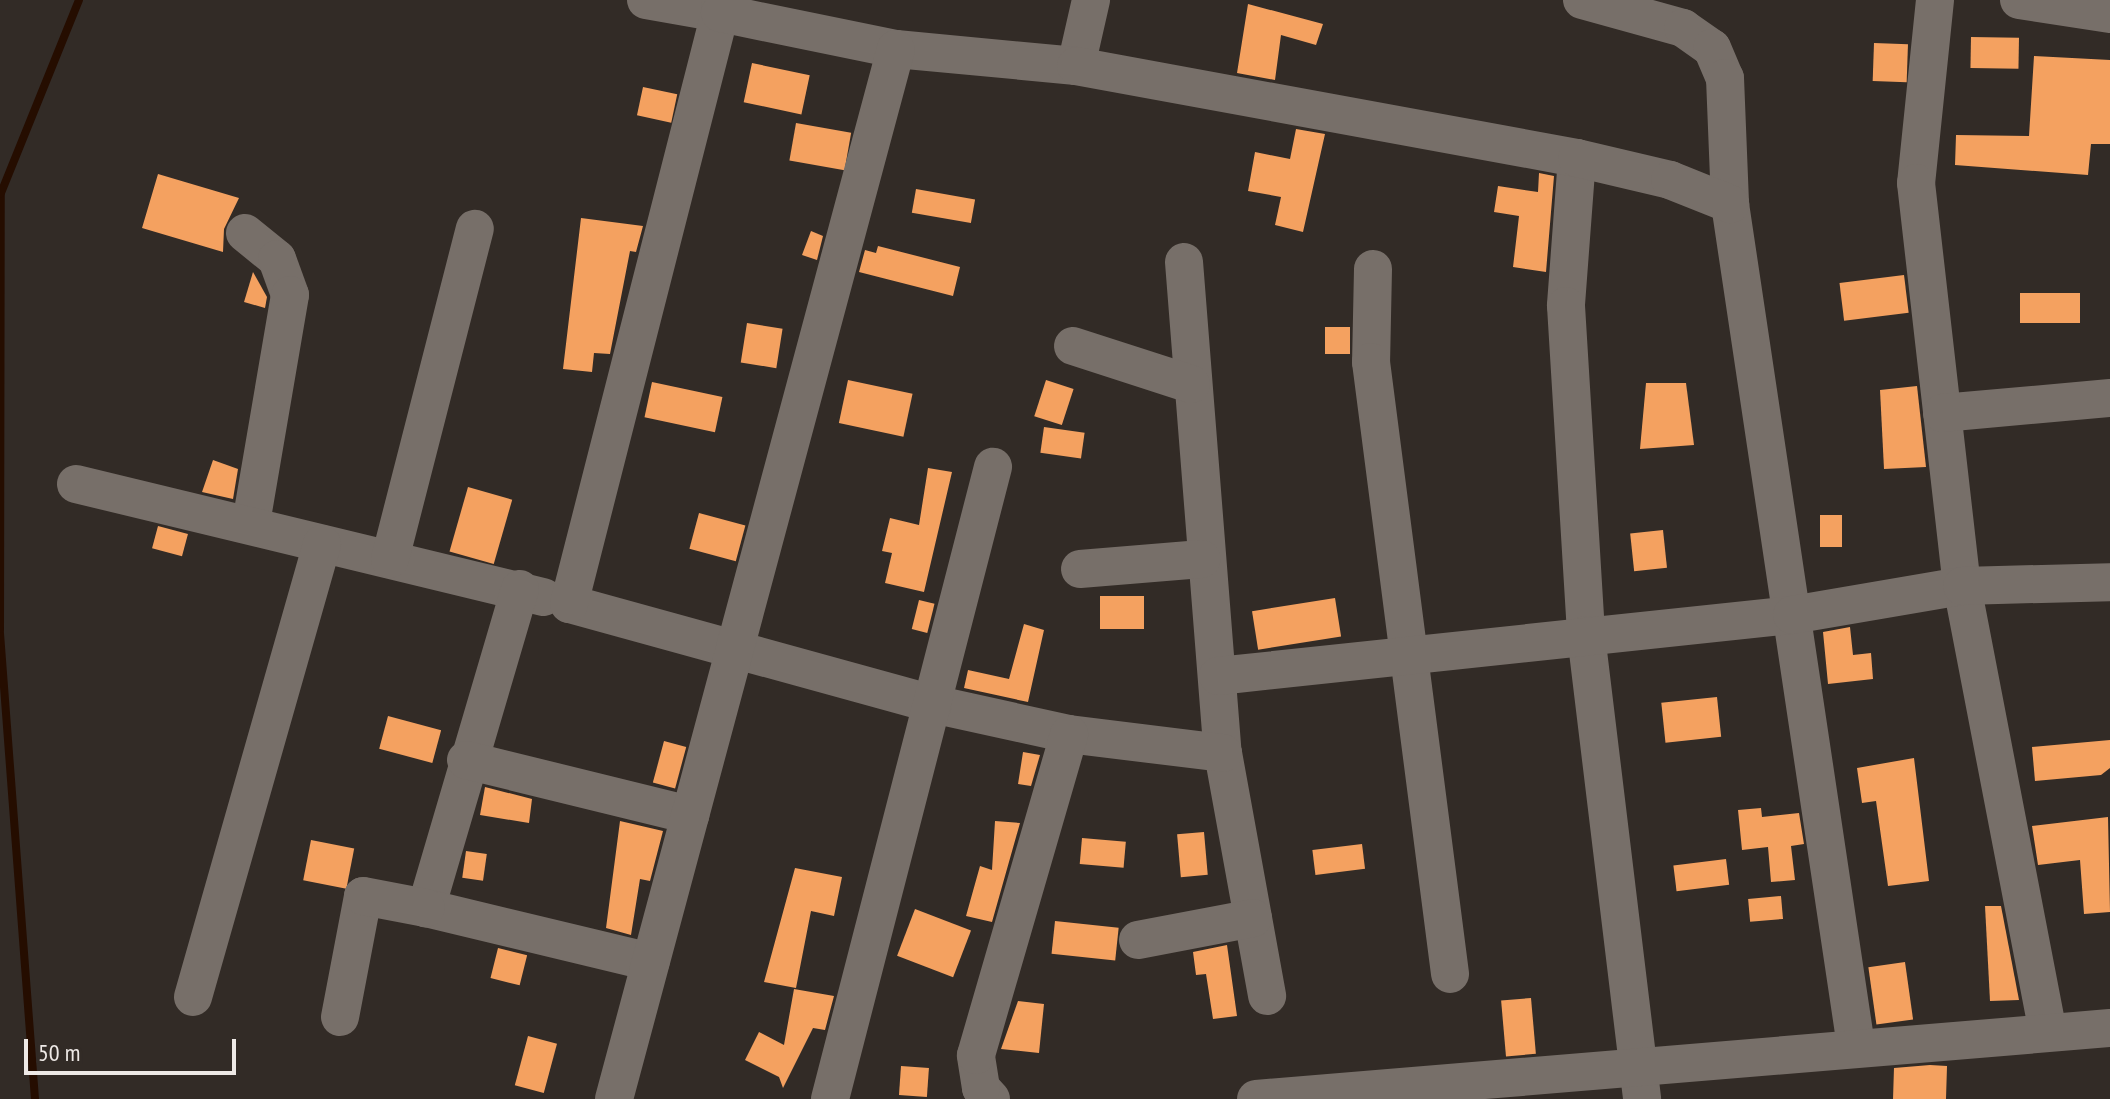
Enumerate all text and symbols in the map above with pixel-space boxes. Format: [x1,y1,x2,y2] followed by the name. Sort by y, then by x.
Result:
[28,1023,240,1073] scale bar
[38,1037,80,1068] text: 50 m

